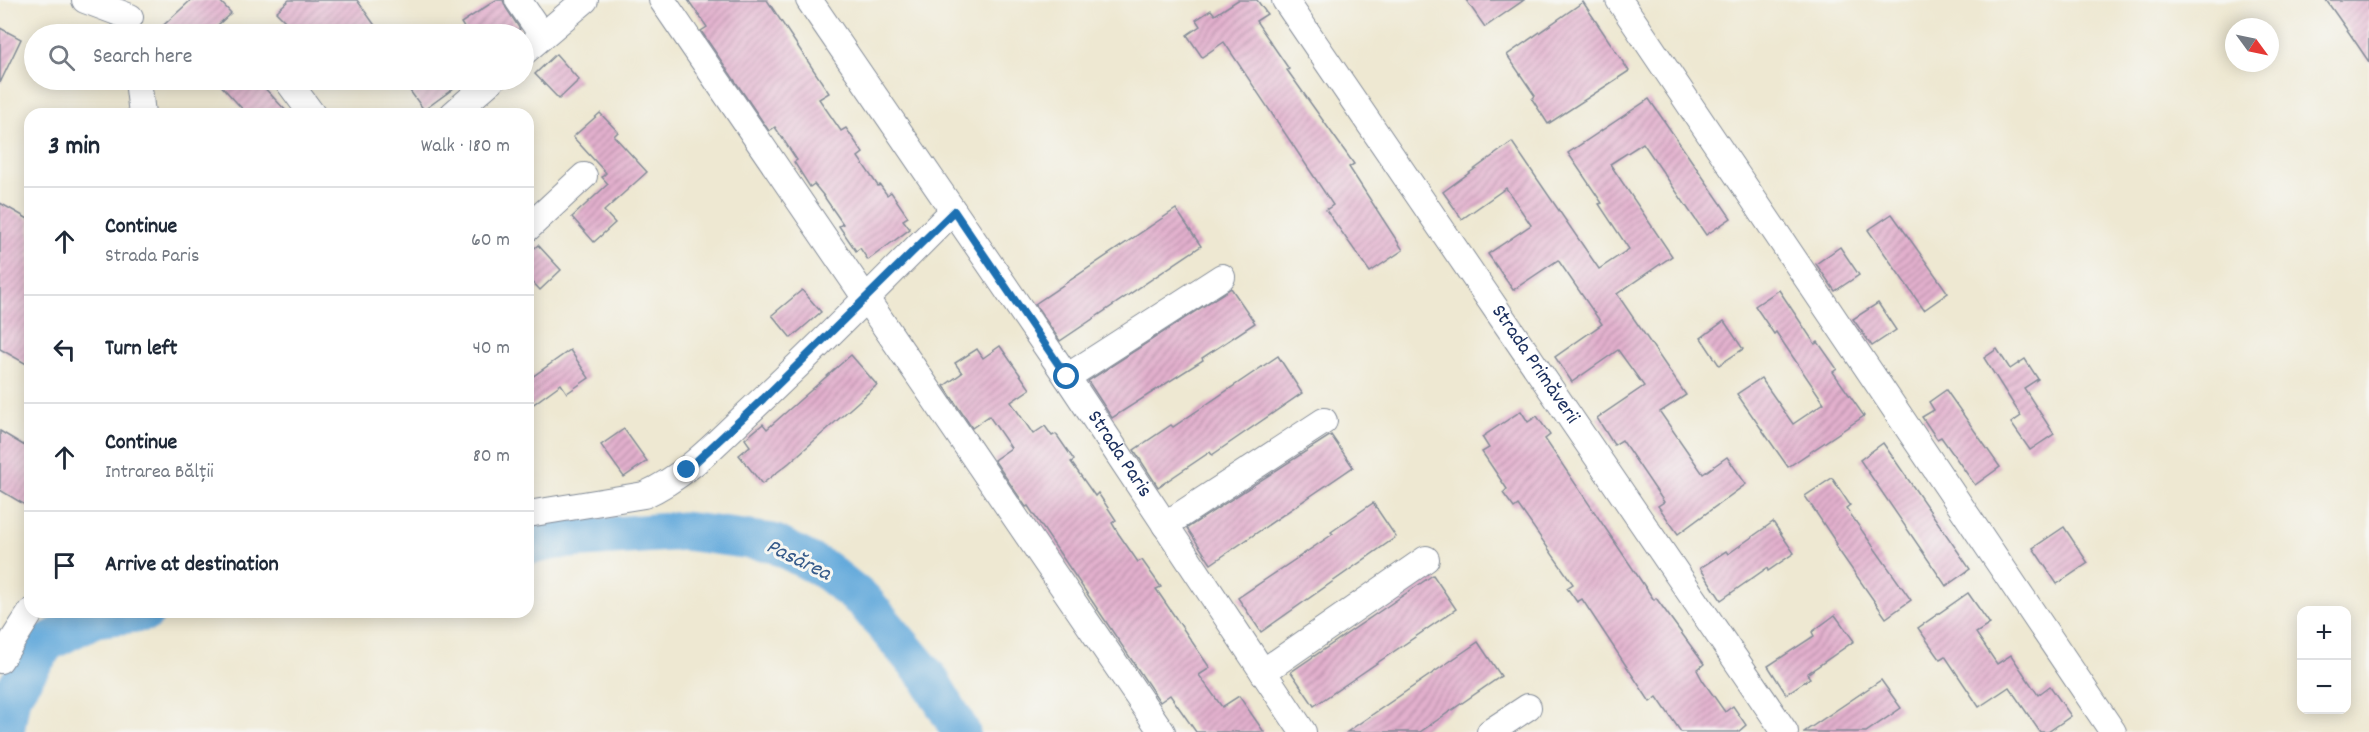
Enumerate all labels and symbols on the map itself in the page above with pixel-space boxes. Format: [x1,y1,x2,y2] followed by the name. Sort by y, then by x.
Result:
[2225,18,2279,72] north arrow
[1483,299,1586,431] street label: Strada Primăverii
[1053,363,1079,389] route start
[1079,405,1159,504] street label: Strada Paris
[673,456,699,482] route end
[760,532,837,591] water label: Pasărea

